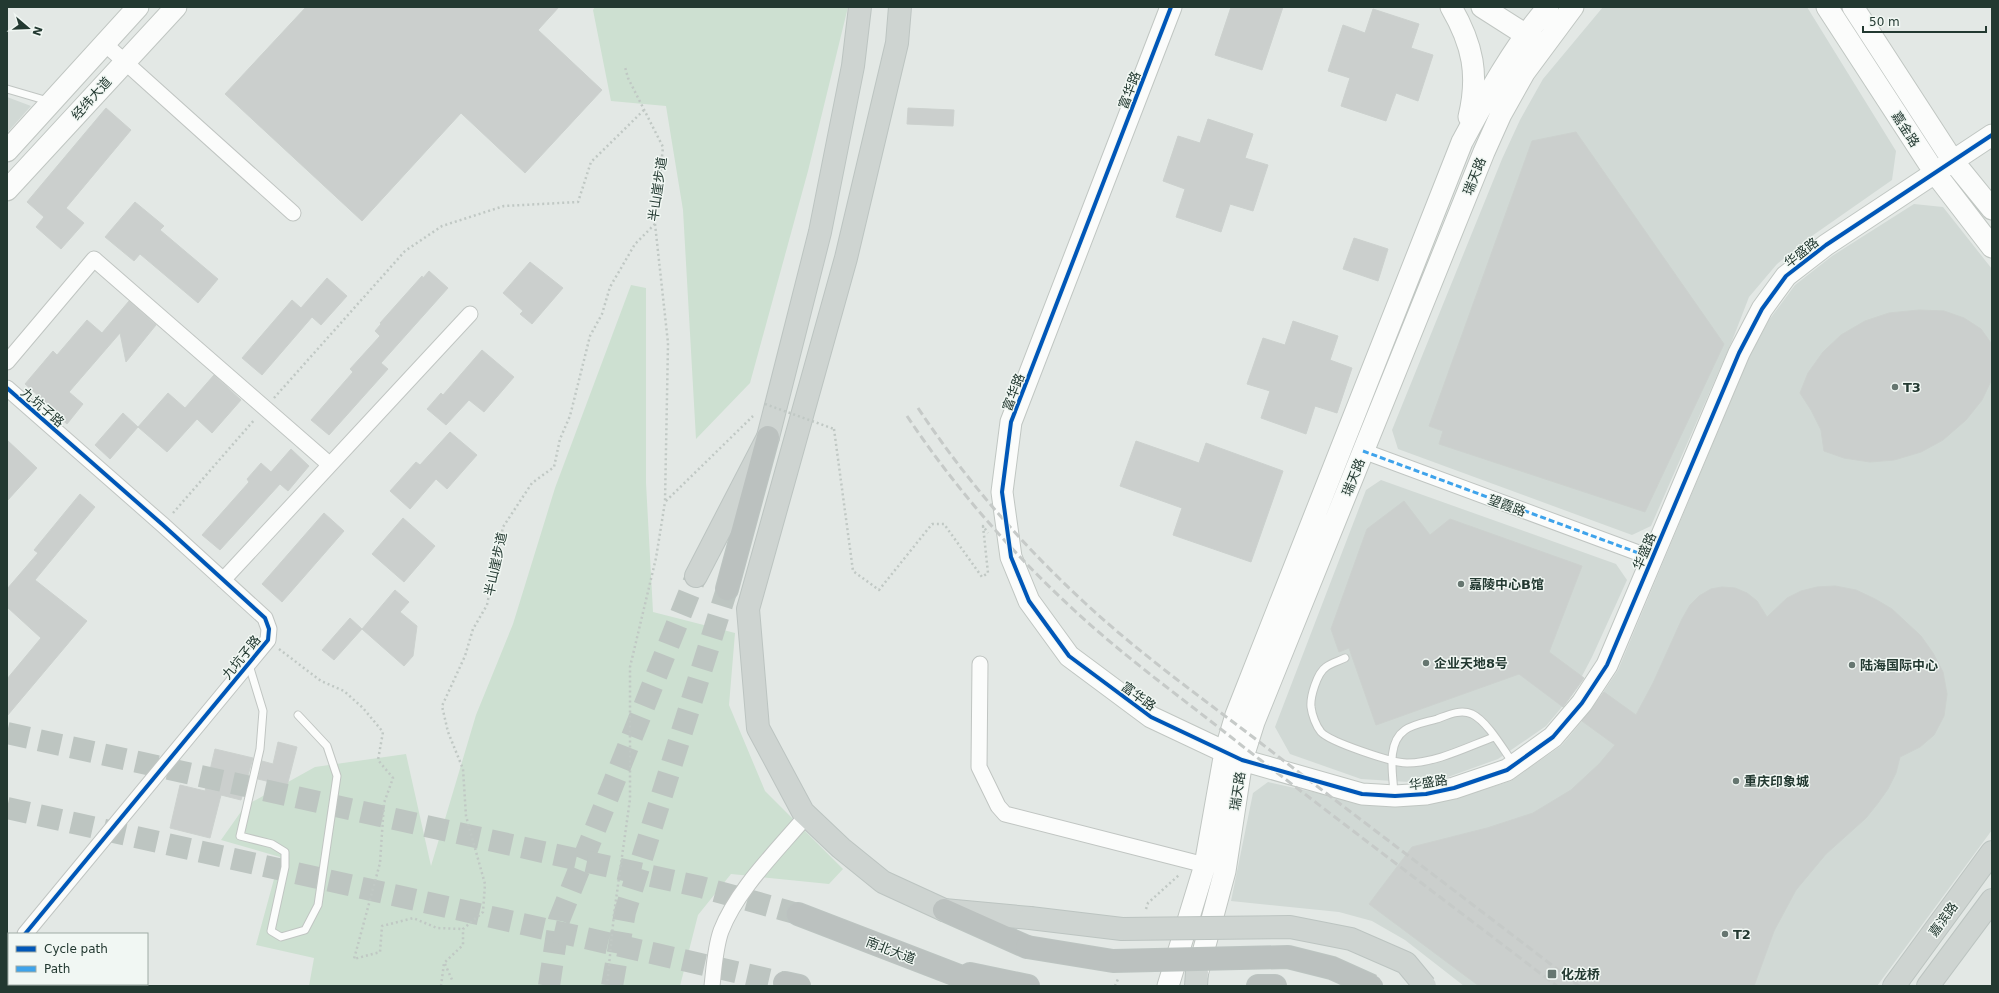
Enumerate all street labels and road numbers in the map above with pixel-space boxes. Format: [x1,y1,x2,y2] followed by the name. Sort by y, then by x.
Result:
[1115,69,1143,111] street label: 富华路
[68,74,114,123] street label: 经纬大道
[1889,109,1922,150] street label: 嘉金路
[1460,155,1489,197] street label: 瑞天路
[646,156,669,222] street label: 半山崖步道
[1781,234,1821,270] street label: 华盛路
[999,371,1027,413] street label: 富华路
[18,385,67,430] street label: 九坑子路
[1339,456,1368,498] street label: 瑞天路
[1486,492,1528,519] street label: 望霞路
[1630,530,1659,572] street label: 华盛路
[481,531,510,597] street label: 半山崖步道
[219,632,264,682] street label: 九坑子路
[1119,679,1159,714] street label: 富华路
[1227,771,1248,812] street label: 瑞天路
[1408,772,1448,793] street label: 华盛路
[1926,899,1961,939] street label: 嘉滨路
[864,934,918,967] street label: 南北大道

